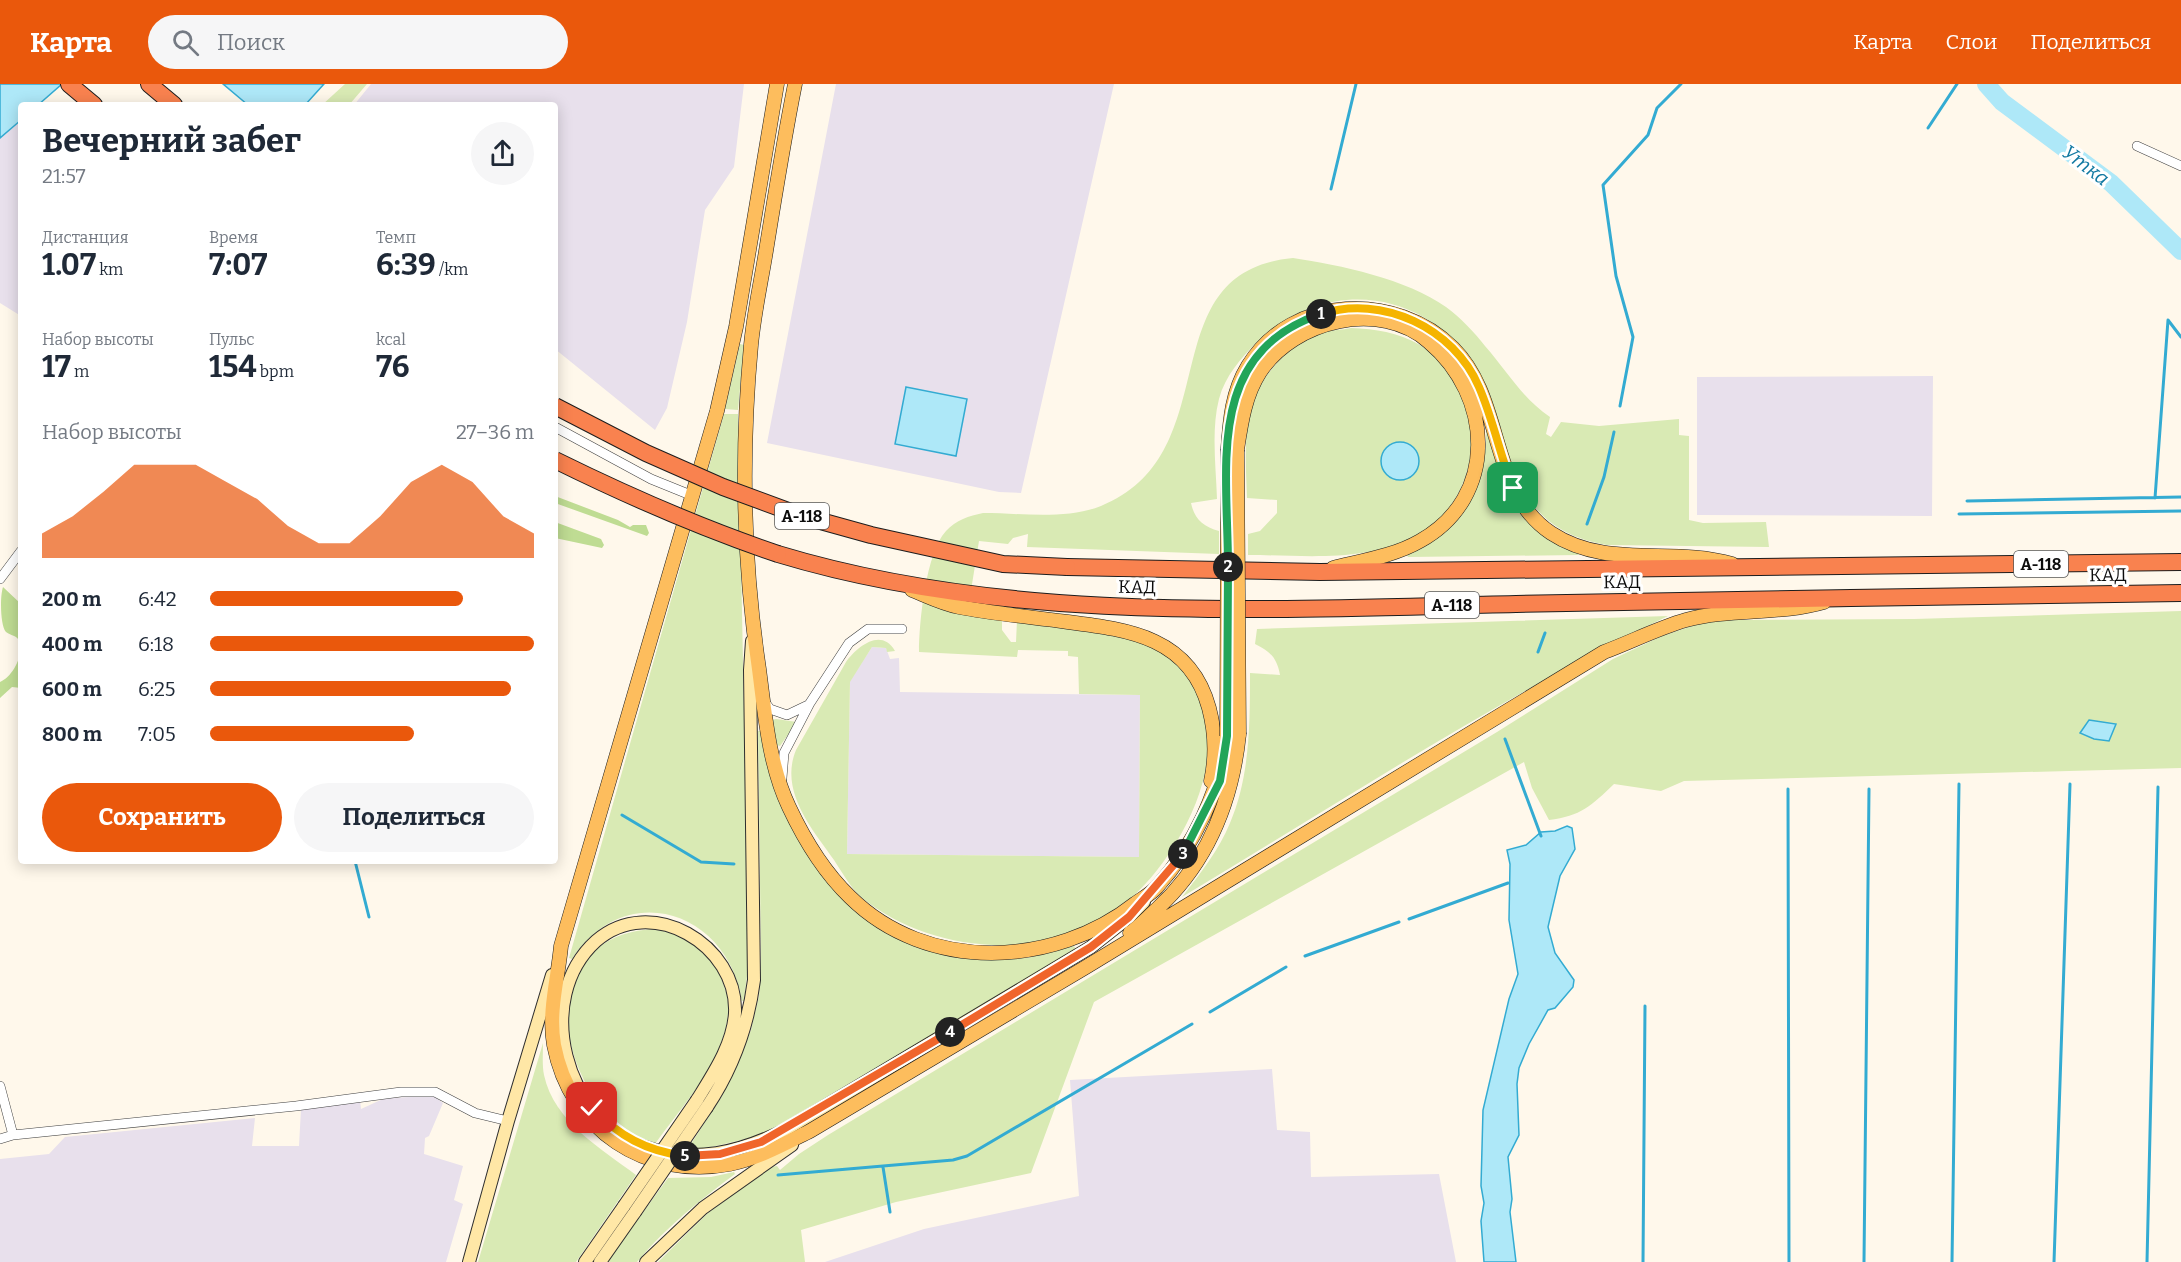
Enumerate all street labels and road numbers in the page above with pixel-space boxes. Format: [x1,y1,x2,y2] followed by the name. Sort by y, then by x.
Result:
[775,503,829,529] road number: А-118
[2014,551,2068,577] road number: А-118
[2089,564,2127,586] street label: КАД
[1603,571,1641,593] street label: КАД
[1118,576,1156,598] street label: КАД
[1425,592,1479,618] road number: А-118

